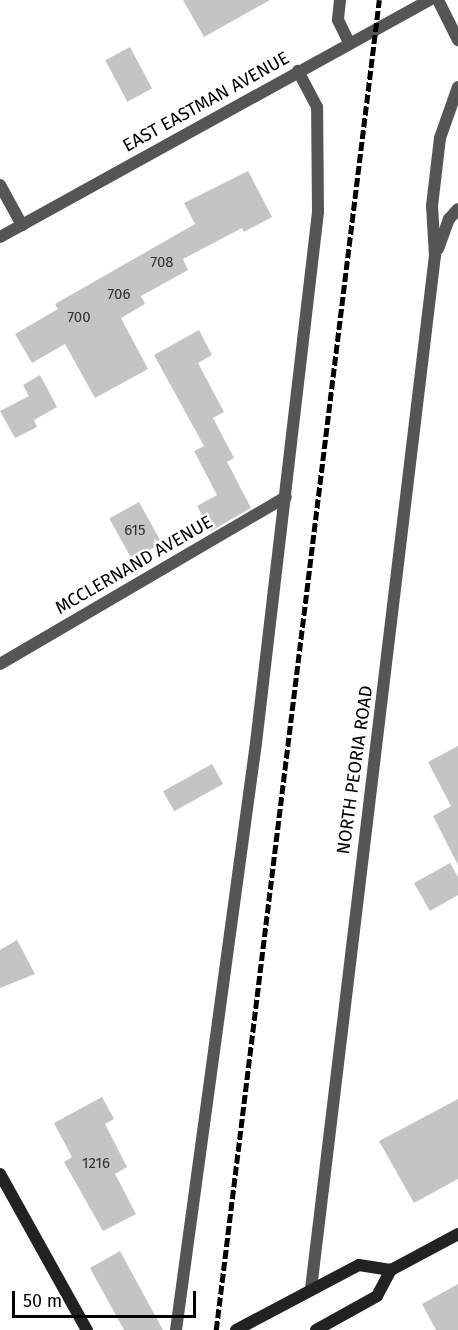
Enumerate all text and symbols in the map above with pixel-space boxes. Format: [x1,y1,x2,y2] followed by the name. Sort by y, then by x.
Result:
[119,47,293,157] street label: EAST EASTMAN AVENUE
[150,254,174,272] house number: 708
[108,286,130,304] house number: 706
[67,309,91,327] house number: 700
[52,511,216,619] street label: MCCLERNAND AVENUE
[124,522,146,540] house number: 615
[332,684,378,856] street label: NORTH PEORIA ROAD
[82,1155,110,1173] house number: 1216
[15,1279,200,1317] scale bar
[23,1290,62,1312] text: 50 m

